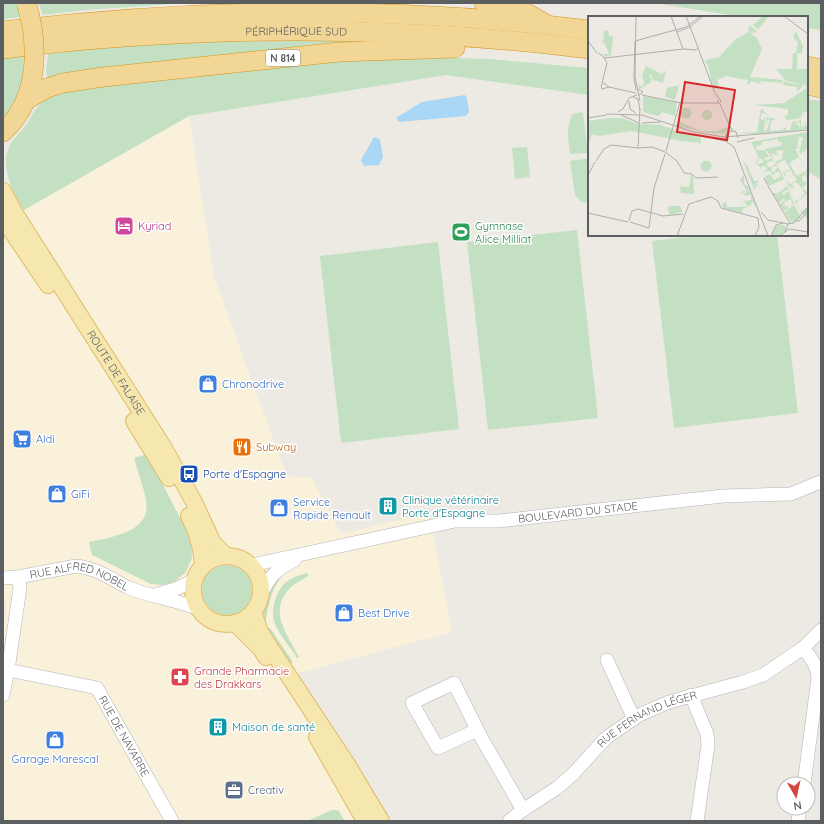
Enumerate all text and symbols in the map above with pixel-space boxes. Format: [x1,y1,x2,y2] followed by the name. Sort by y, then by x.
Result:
[588,16,808,236] inset map
[245,24,347,39] street label: PÉRIPHÉRIQUE SUD
[266,50,300,66] road number: N 814
[113,215,135,237] hotel icon: Kyriad
[138,219,171,233] place label: Kyriad
[475,219,531,246] place label: Gymnase Alice Milliat
[450,221,472,243] sports icon: Gymnase Alice Milliat
[84,328,148,418] street label: ROUTE DE FALAISE
[197,373,219,395] shop icon: Chronodrive
[222,377,284,391] place label: Chronodrive
[11,428,33,450] supermarket icon: Aldi
[36,432,55,446] place label: Aldi
[231,436,253,458] restaurant icon: Subway
[256,440,296,454] place label: Subway
[178,463,200,485] bus stop icon: Porte d'Espagne
[203,467,286,481] place label: Porte d'Espagne
[46,483,68,505] shop icon: GiFi
[71,487,90,501] place label: GiFi
[402,493,499,520] place label: Clinique vétérinaire Porte d'Espagne
[293,495,371,522] place label: Service Rapide Renault
[377,495,399,517] building icon: Clinique vétérinaire Porte d'Espagne
[268,497,290,519] shop icon: Service Rapide Renault
[517,499,638,526] street label: BOULEVARD DU STADE
[28,559,132,594] street label: RUE ALFRED NOBEL
[333,602,355,624] shop icon: Best Drive
[358,606,410,620] place label: Best Drive
[194,664,289,691] place label: Grande Pharmacie des Drakkars
[169,666,191,688] pharmacy icon: Grande Pharmacie des Drakkars
[594,688,698,750] street label: RUE FERNAND LÉGER
[96,693,153,779] street label: RUE DE NAVARRE
[207,716,229,738] building icon: Maison de santé
[232,720,315,734] place label: Maison de santé
[44,729,66,751] shop icon: Garage Marescal
[11,752,99,766] place label: Garage Marescal
[776,776,816,816] north arrow
[223,779,245,801] office icon: Creativ
[248,783,284,797] place label: Creativ
[792,798,803,813] text: N

